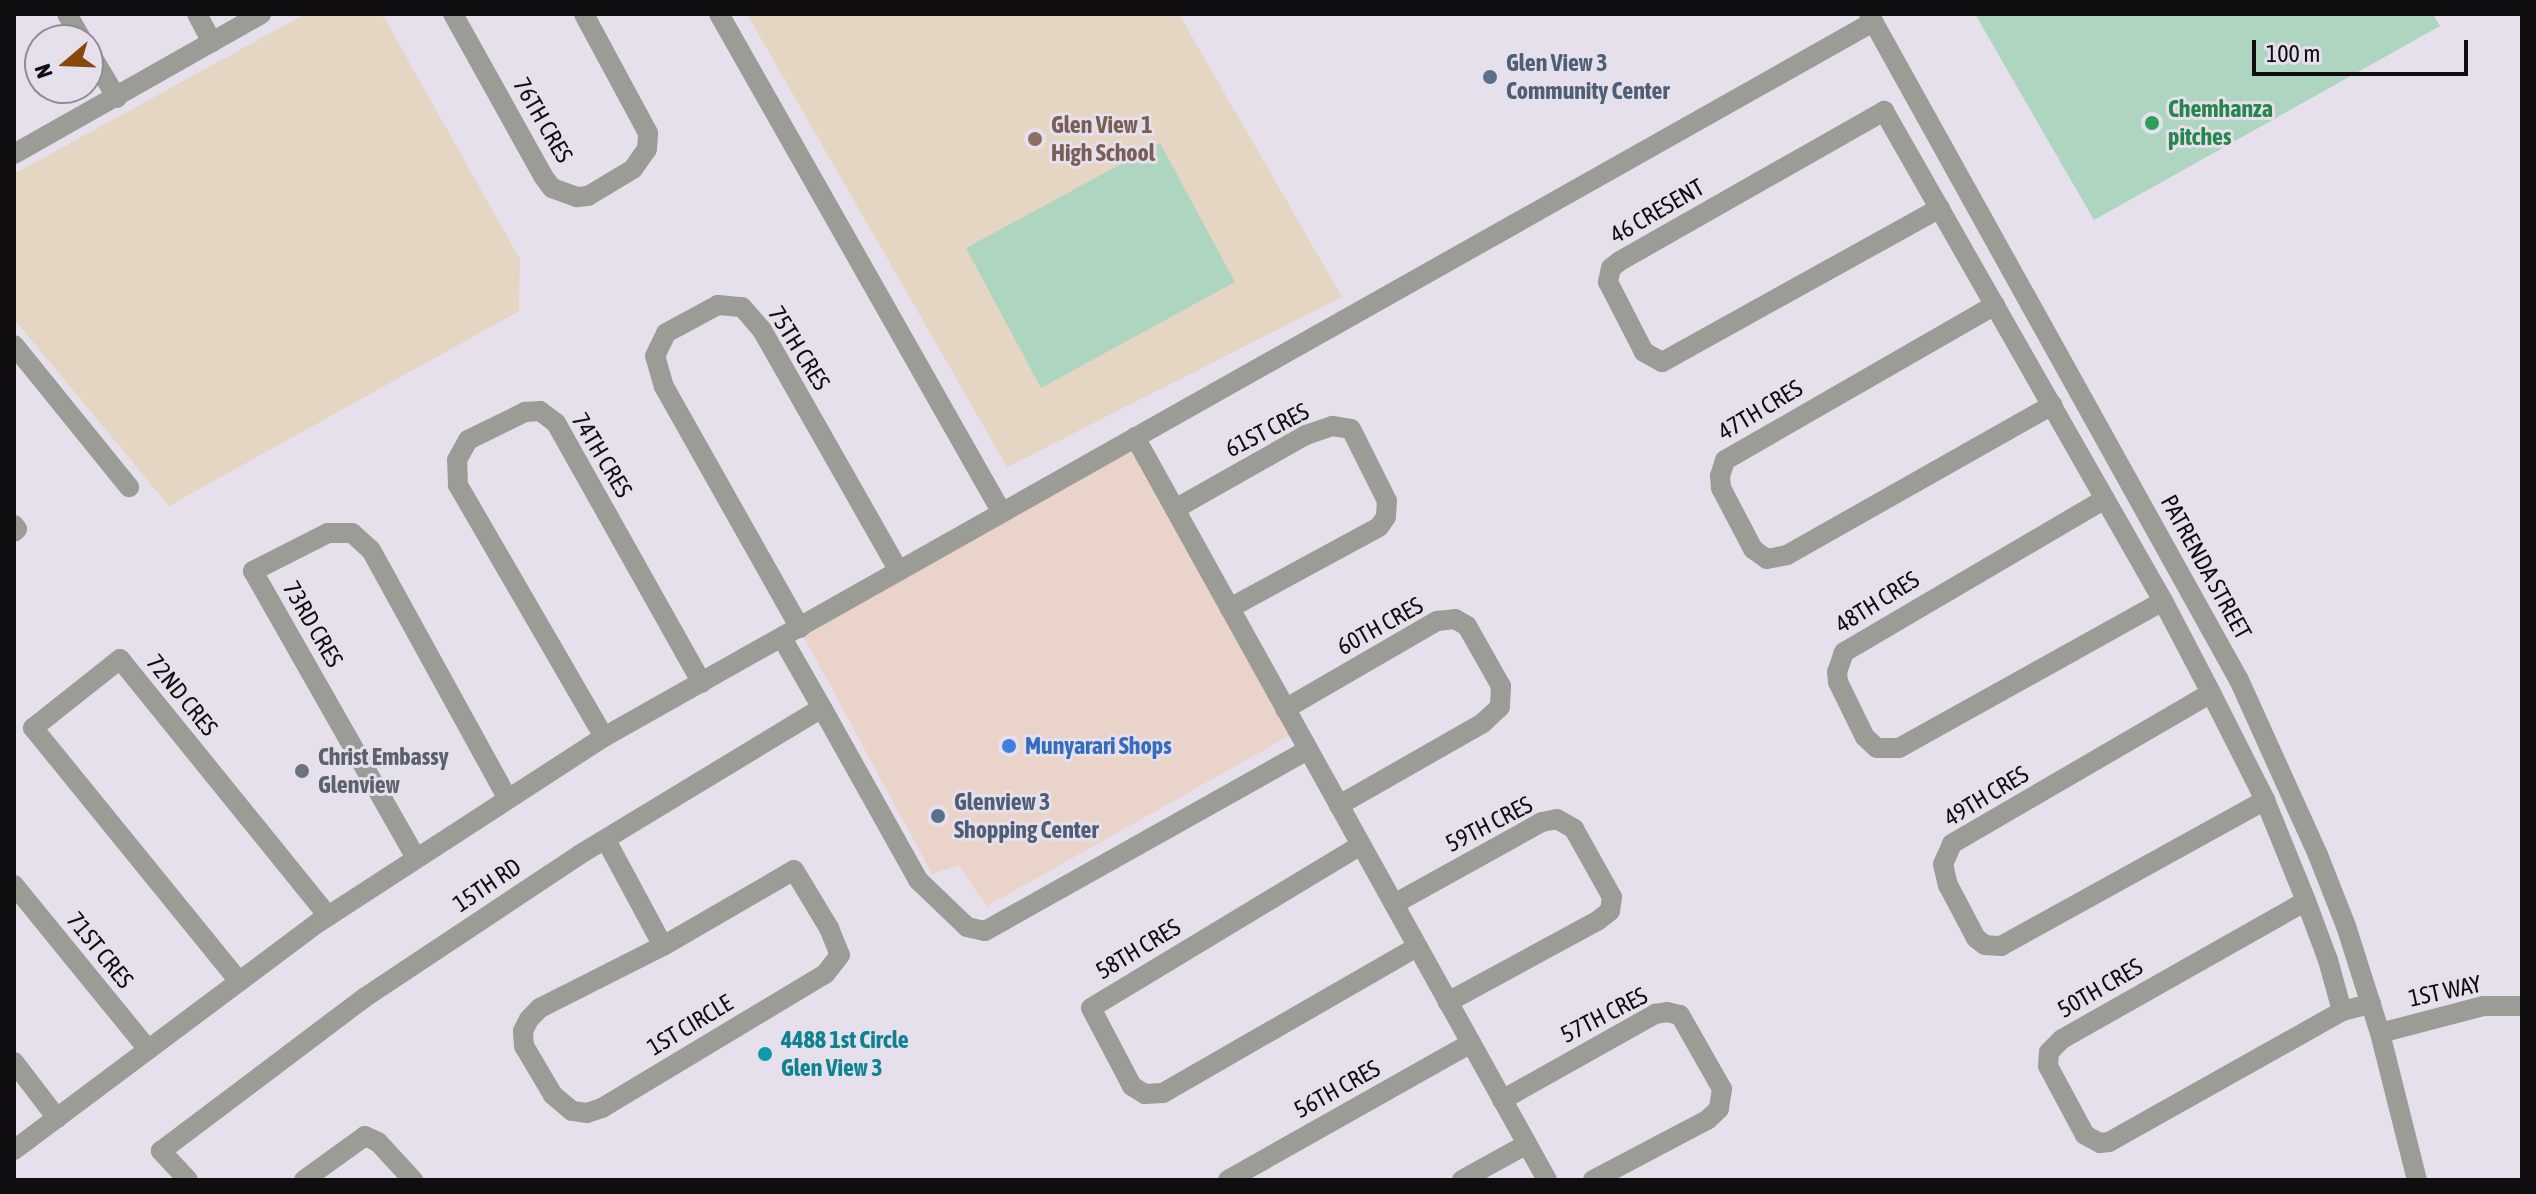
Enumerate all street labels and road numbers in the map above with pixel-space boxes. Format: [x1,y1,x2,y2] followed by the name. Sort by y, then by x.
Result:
[507,72,579,168] street label: 76TH CRES
[1605,173,1709,249] street label: 46 CRESENT
[762,301,836,395] street label: 75TH CRES
[1713,374,1807,446] street label: 47TH CRES
[1221,397,1313,463] street label: 61ST CRES
[566,408,638,502] street label: 74TH CRES
[2154,490,2258,644] street label: PATRENDA STREET
[1830,565,1924,639] street label: 48TH CRES
[277,576,349,672] street label: 73RD CRES
[1332,591,1428,661] street label: 60TH CRES
[140,648,224,742] street label: 72ND CRES
[1939,760,2033,832] street label: 49TH CRES
[1441,790,1537,858] street label: 59TH CRES
[448,852,526,918] street label: 15TH RD
[61,906,139,994] street label: 71ST CRES
[1091,913,1185,985] street label: 58TH CRES
[2052,952,2148,1024] street label: 50TH CRES
[2406,969,2484,1013] street label: 1ST WAY
[1556,981,1652,1049] street label: 57TH CRES
[642,988,738,1062] street label: 1ST CIRCLE
[1289,1054,1385,1124] street label: 56TH CRES

